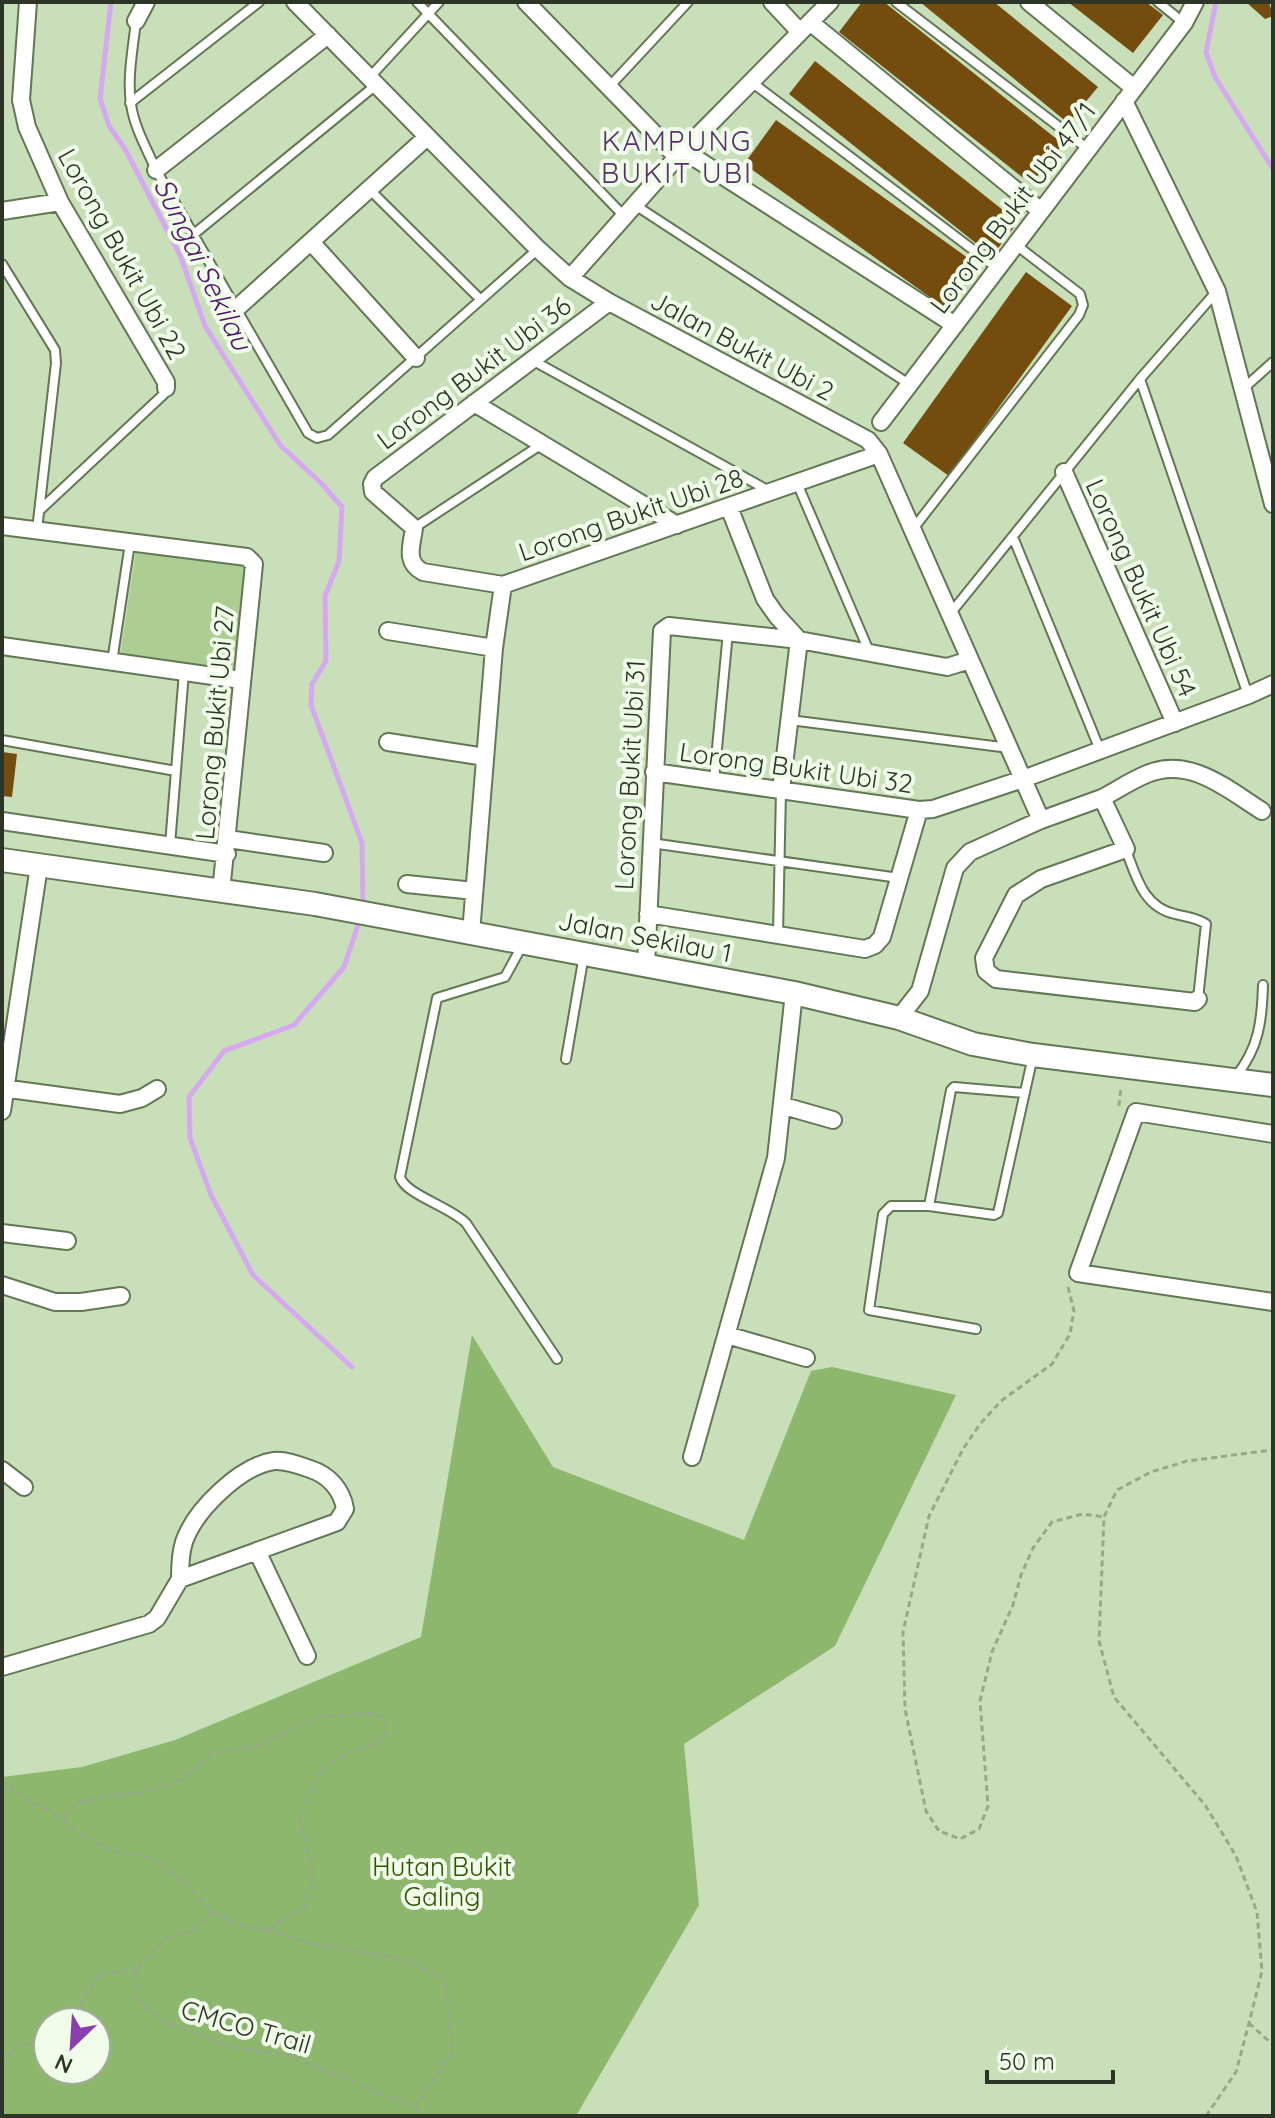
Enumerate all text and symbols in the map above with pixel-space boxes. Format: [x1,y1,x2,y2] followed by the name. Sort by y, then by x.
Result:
[922,95,1103,320] street label: Lorong Bukit Ubi 47/1
[601,123,753,190] district label: KAMPUNG BUKIT UBI
[51,143,194,365] street label: Lorong Bukit Ubi 22
[147,172,261,358] water label: Sungai Sekilau
[645,283,840,408] street label: Jalan Bukit Ubi 2
[370,289,577,456] street label: Lorong Bukit Ubi 36
[514,461,748,568] street label: Lorong Bukit Ubi 28
[1079,474,1204,702] street label: Lorong Bukit Ubi 54
[188,605,241,841] street label: Lorong Bukit Ubi 27
[607,659,652,891] street label: Lorong Bukit Ubi 31
[677,735,915,800] street label: Lorong Bukit Ubi 32
[555,903,735,970] street label: Jalan Sekilau 1
[372,1850,512,1913] park label: Hutan Bukit Galing
[177,1992,315,2061] street label: CMCO Trail
[32,2006,112,2086] north arrow
[987,2034,1113,2084] scale bar
[999,2046,1055,2076] text: 50 m
[50,2048,77,2080] text: N

